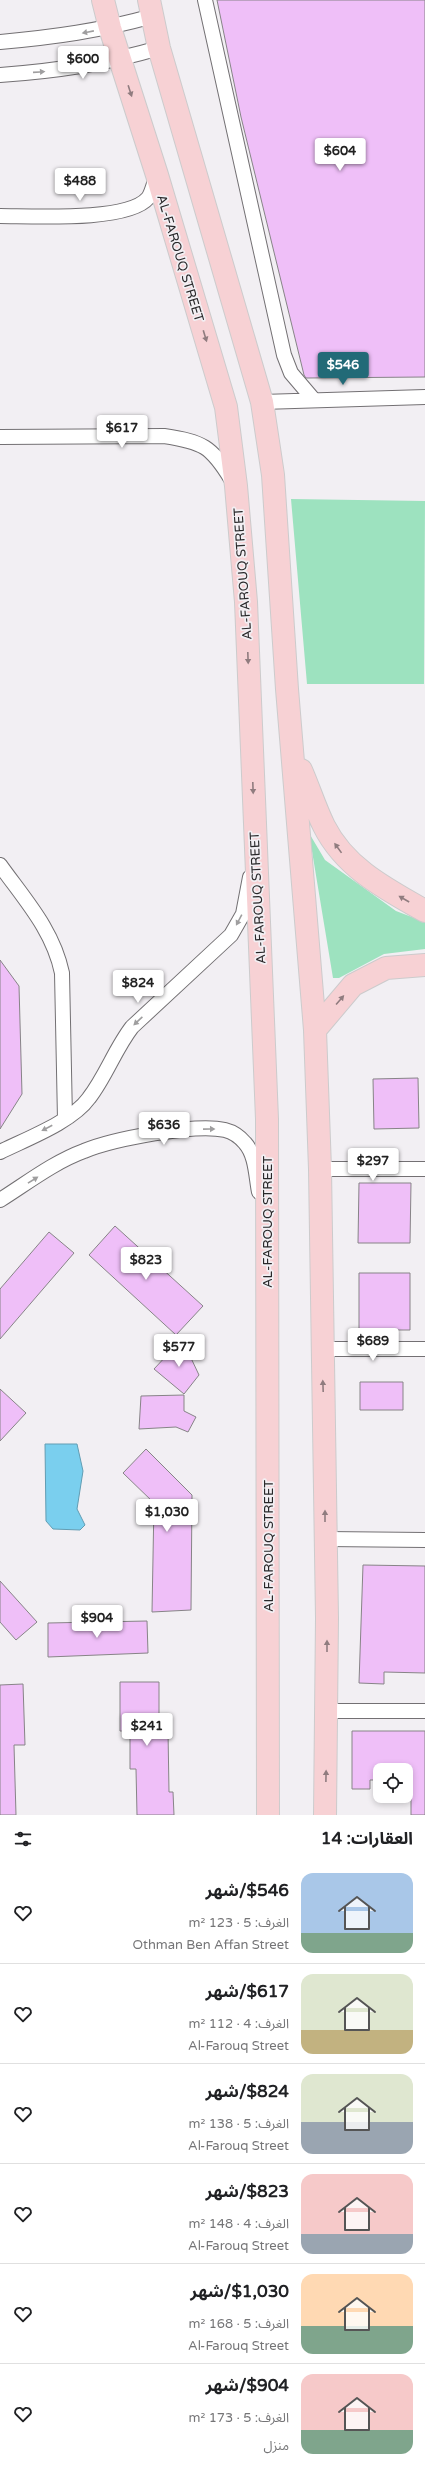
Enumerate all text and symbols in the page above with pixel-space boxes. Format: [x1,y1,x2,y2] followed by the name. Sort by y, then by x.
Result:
[81,29,94,35] one-way arrow
[59,46,107,80] pin: $600
[67,51,99,67] text: $600
[33,69,45,76] one-way arrow
[127,85,133,97] one-way arrow
[316,138,364,172] pin: $604
[324,143,356,159] text: $604
[56,168,104,202] pin: $488
[64,173,96,189] text: $488
[153,193,207,324] street label: AL-FAROUQ STREET
[202,330,208,342] one-way arrow
[319,352,367,386] pin: $546
[327,357,359,373] text: $546
[98,415,146,449] pin: $617
[106,420,138,436] text: $617
[230,507,256,640] street label: AL-FAROUQ STREET
[245,652,251,665] one-way arrow
[249,782,256,794] one-way arrow
[247,831,269,964] street label: AL-FAROUQ STREET
[333,842,342,853] one-way arrow
[398,896,410,903] one-way arrow
[236,914,243,926] one-way arrow
[114,970,162,1004] pin: $824
[122,975,154,991] text: $824
[336,995,345,1005] one-way arrow
[134,1016,143,1025] one-way arrow
[140,1112,188,1146] pin: $636
[148,1117,180,1133] text: $636
[41,1125,53,1131] one-way arrow
[203,1126,216,1132] one-way arrow
[349,1148,397,1182] pin: $297
[357,1153,389,1169] text: $297
[260,1156,276,1288] street label: AL-FAROUQ STREET
[27,1176,39,1183] one-way arrow
[122,1247,170,1281] pin: $823
[130,1252,162,1268] text: $823
[349,1328,397,1362] pin: $689
[357,1333,389,1349] text: $689
[155,1334,203,1368] pin: $577
[163,1339,195,1355] text: $577
[320,1379,326,1392] one-way arrow
[261,1480,277,1612] street label: AL-FAROUQ STREET
[134,1499,200,1533] pin: $1,030
[145,1504,189,1520] text: $1,030
[322,1509,328,1522] one-way arrow
[73,1605,121,1639] pin: $904
[81,1610,113,1626] text: $904
[324,1639,330,1652] one-way arrow
[123,1713,171,1747] pin: $241
[131,1718,163,1734] text: $241
[373,1763,413,1803] map controls
[373,1763,413,1803] button: locate
[323,1769,329,1782] one-way arrow
[12,1828,34,1850] icon: filters
[321,1828,413,1849] text: العقارات: 14
[205,1880,289,1901] text: $546/شهر
[333,1889,381,1937] icon: home
[12,1902,34,1924] icon: heart
[189,1915,289,1931] text: الغرف: 5 · 123 m²
[132,1937,289,1953] text: Othman Ben Affan Street
[205,1981,289,2002] text: $617/شهر
[333,1990,381,2038] icon: home
[12,2003,34,2025] icon: heart
[189,2016,289,2032] text: الغرف: 4 · 112 m²
[188,2038,289,2054] text: Al-Farouq Street
[205,2081,289,2102] text: $824/شهر
[333,2090,381,2138] icon: home
[12,2103,34,2125] icon: heart
[189,2116,289,2132] text: الغرف: 5 · 138 m²
[188,2138,289,2154] text: Al-Farouq Street
[205,2181,289,2202] text: $823/شهر
[333,2190,381,2238] icon: home
[12,2203,34,2225] icon: heart
[189,2216,289,2232] text: الغرف: 4 · 148 m²
[188,2238,289,2254] text: Al-Farouq Street
[190,2281,289,2302] text: $1,030/شهر
[333,2290,381,2338] icon: home
[12,2303,34,2325] icon: heart
[189,2316,289,2332] text: الغرف: 5 · 168 m²
[188,2338,289,2354] text: Al-Farouq Street
[205,2375,289,2396] text: $904/شهر
[333,2390,381,2438] icon: home
[12,2403,34,2425] icon: heart
[189,2410,289,2426] text: الغرف: 5 · 173 m²
[264,2438,289,2454] text: منزل

